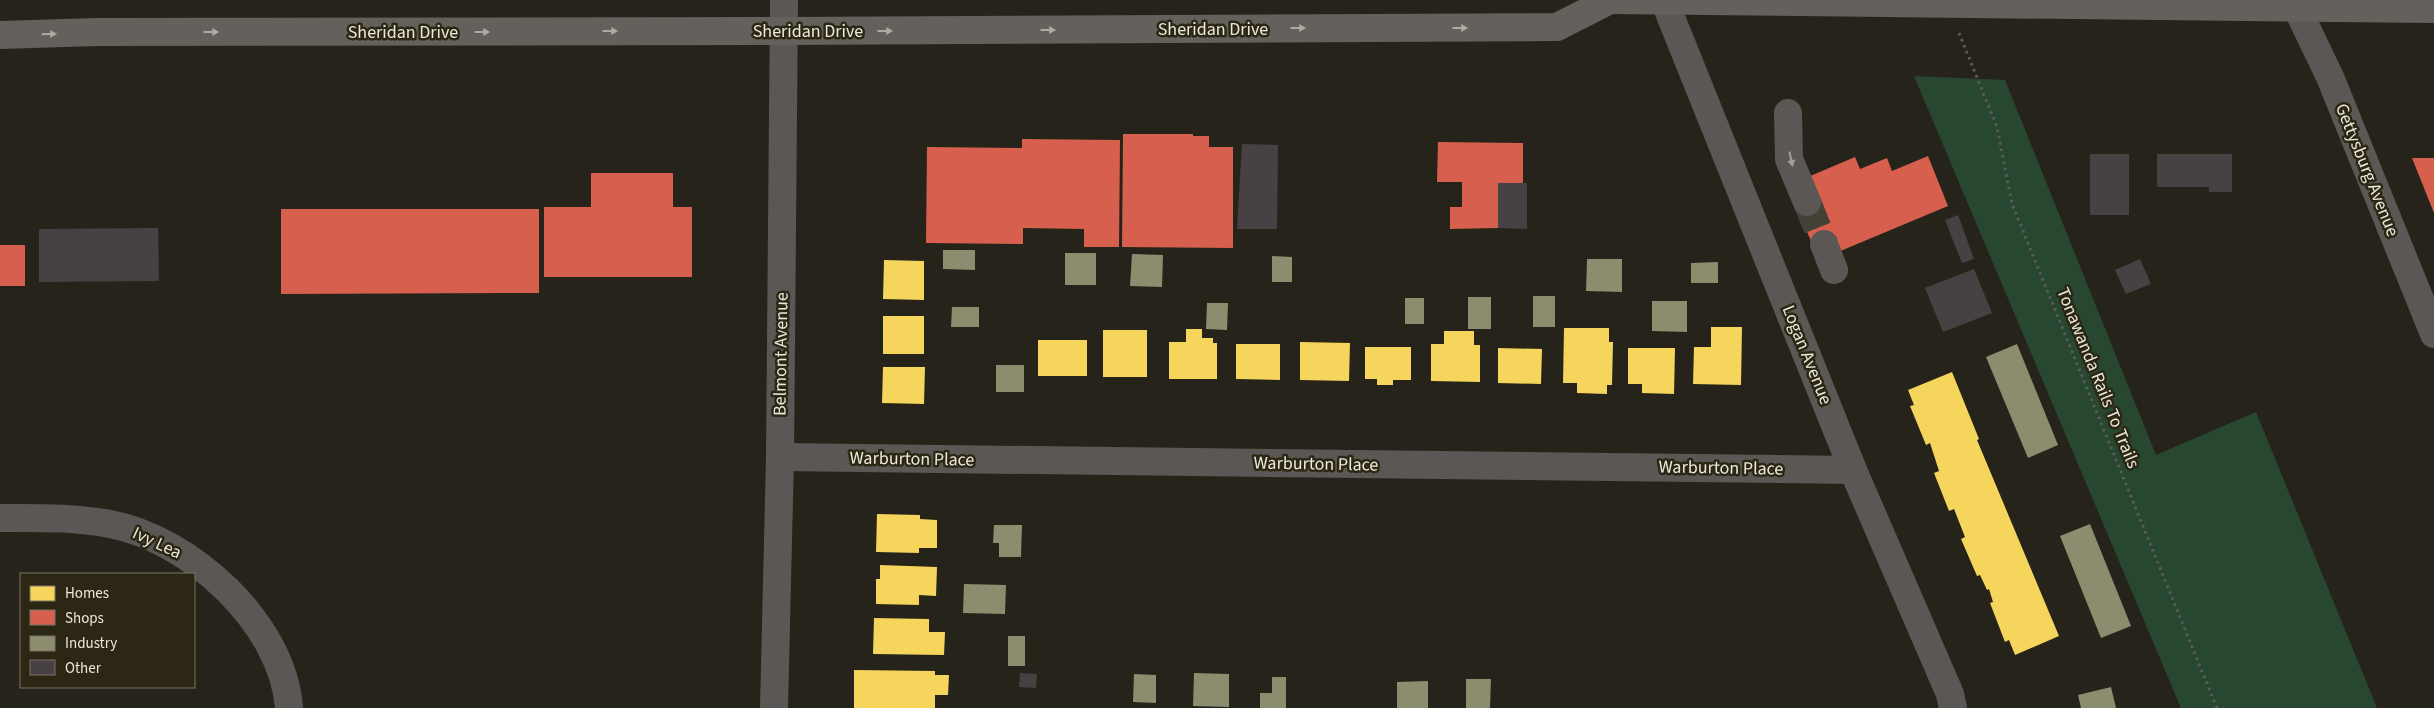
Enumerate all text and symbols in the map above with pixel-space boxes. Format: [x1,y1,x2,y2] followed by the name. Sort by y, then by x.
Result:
[1158,17,1268,42] street label: Sheridan Drive
[753,19,863,44] street label: Sheridan Drive
[348,20,458,45] street label: Sheridan Drive
[1290,24,1306,32] one-way arrow
[1453,24,1469,32] one-way arrow
[1040,26,1056,34] one-way arrow
[603,27,619,35] one-way arrow
[878,27,894,35] one-way arrow
[203,28,219,36] one-way arrow
[474,28,490,36] one-way arrow
[41,29,57,37] one-way arrow
[2329,100,2405,240] street label: Gettysburg Avenue
[1787,152,1795,167] one-way arrow
[2050,284,2146,472] street label: Tonawanda Rails To Trails
[767,292,795,416] street label: Belmont Avenue
[1776,302,1838,408] street label: Logan Avenue
[849,445,975,473] street label: Warburton Place
[1253,450,1379,478] street label: Warburton Place
[1658,454,1784,482] street label: Warburton Place
[128,521,186,565] street label: Ivy Lea
[20,573,195,688] legend
[65,583,109,604] text: Homes
[65,608,104,629] text: Shops
[65,633,117,654] text: Industry
[65,658,102,679] text: Other

